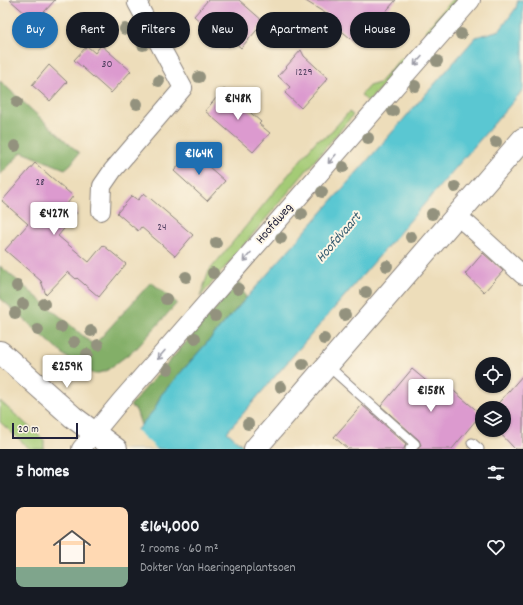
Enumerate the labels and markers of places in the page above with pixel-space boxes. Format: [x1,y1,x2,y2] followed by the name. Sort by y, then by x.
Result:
[210,87,266,121] pin: €148K
[171,142,227,176] pin: €164K
[26,202,82,236] pin: €427K
[39,355,95,389] pin: €259K
[403,379,459,413] pin: €158K

